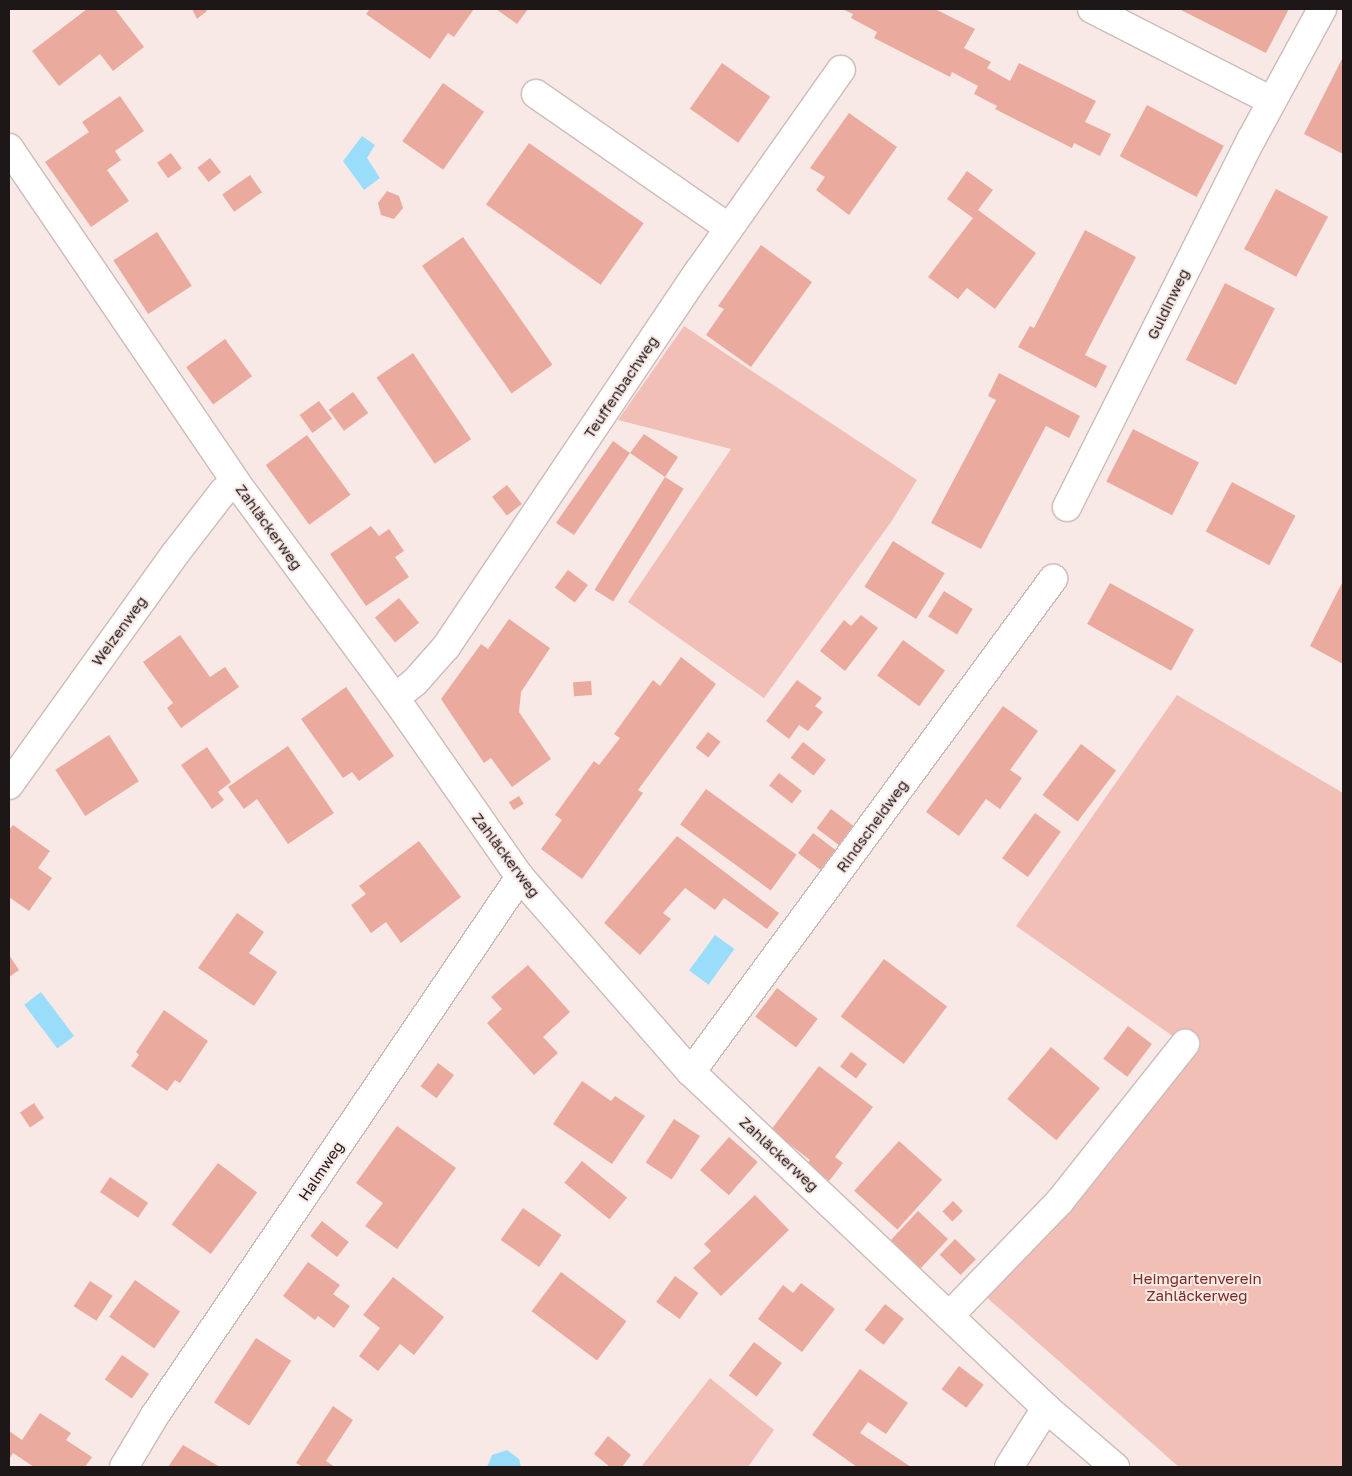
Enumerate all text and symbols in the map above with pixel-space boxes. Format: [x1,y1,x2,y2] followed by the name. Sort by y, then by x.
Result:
[1143,266,1193,342] street label: Guldinweg
[580,332,662,442] street label: Teuffenbachweg
[232,481,306,573] street label: Zahläckerweg
[88,593,150,669] street label: Weizenweg
[832,776,912,876] street label: Rindscheidweg
[468,809,544,901] street label: Zahläckerweg
[736,1113,822,1195] street label: Zahläckerweg
[295,1138,347,1204] street label: Halmweg
[1132,1269,1262,1304] park label: Heimgartenverein Zahläckerweg

